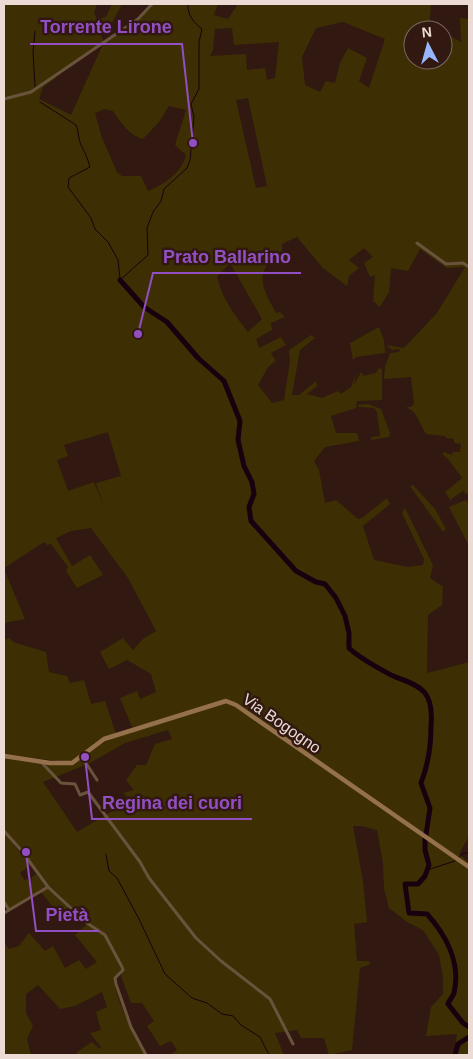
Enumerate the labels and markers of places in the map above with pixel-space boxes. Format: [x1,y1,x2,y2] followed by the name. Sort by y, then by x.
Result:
[30,11,182,44] callout: Torrente Lirone
[153,240,301,273] callout: Prato Ballarino
[92,786,252,819] callout: Regina dei cuori
[36,898,99,931] callout: Pietà

